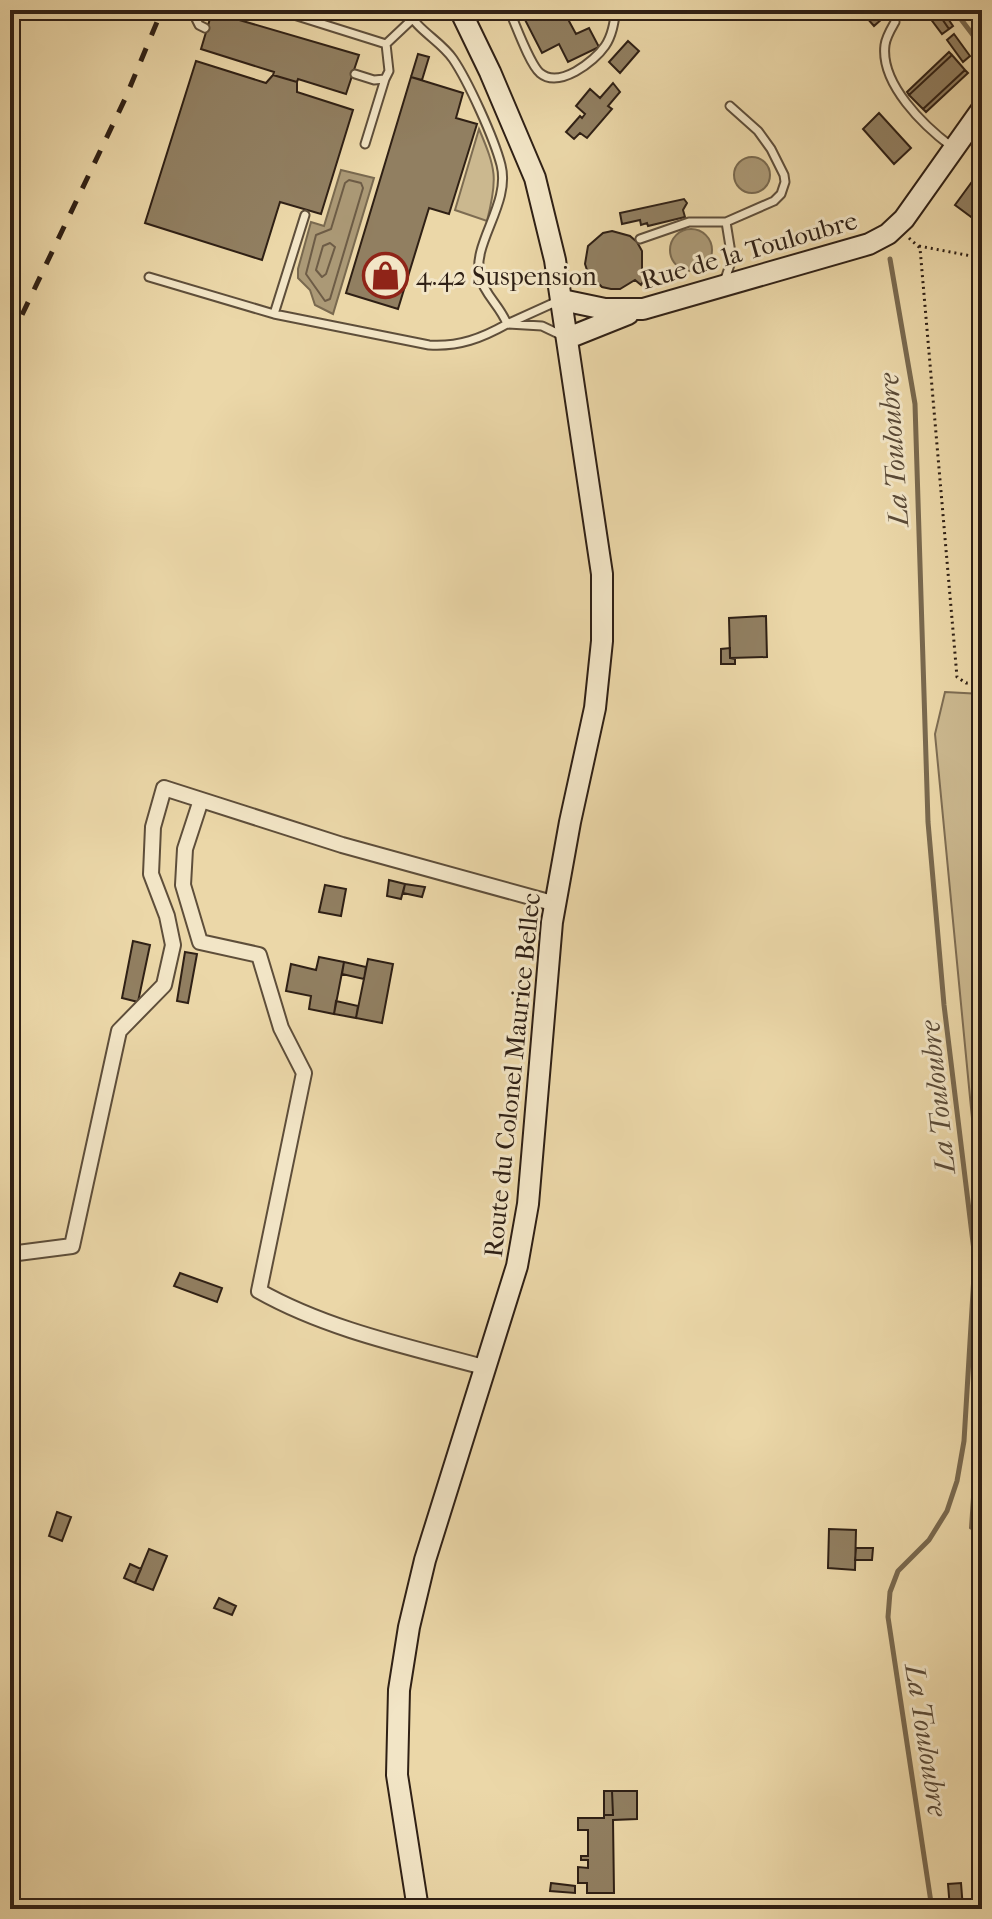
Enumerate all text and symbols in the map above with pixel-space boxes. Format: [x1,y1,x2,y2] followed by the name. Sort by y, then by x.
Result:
[637,205,861,296] street label: Rue de la Touloubre
[361,252,409,300] shop icon: 4.42 Suspension
[416,261,597,292] place label: 4.42 Suspension
[872,372,915,530] water label: La Touloubre
[478,891,547,1259] street label: Route du Colonel Maurice Bellec
[913,1018,962,1177] water label: La Touloubre
[898,1660,955,1819] water label: La Touloubre

